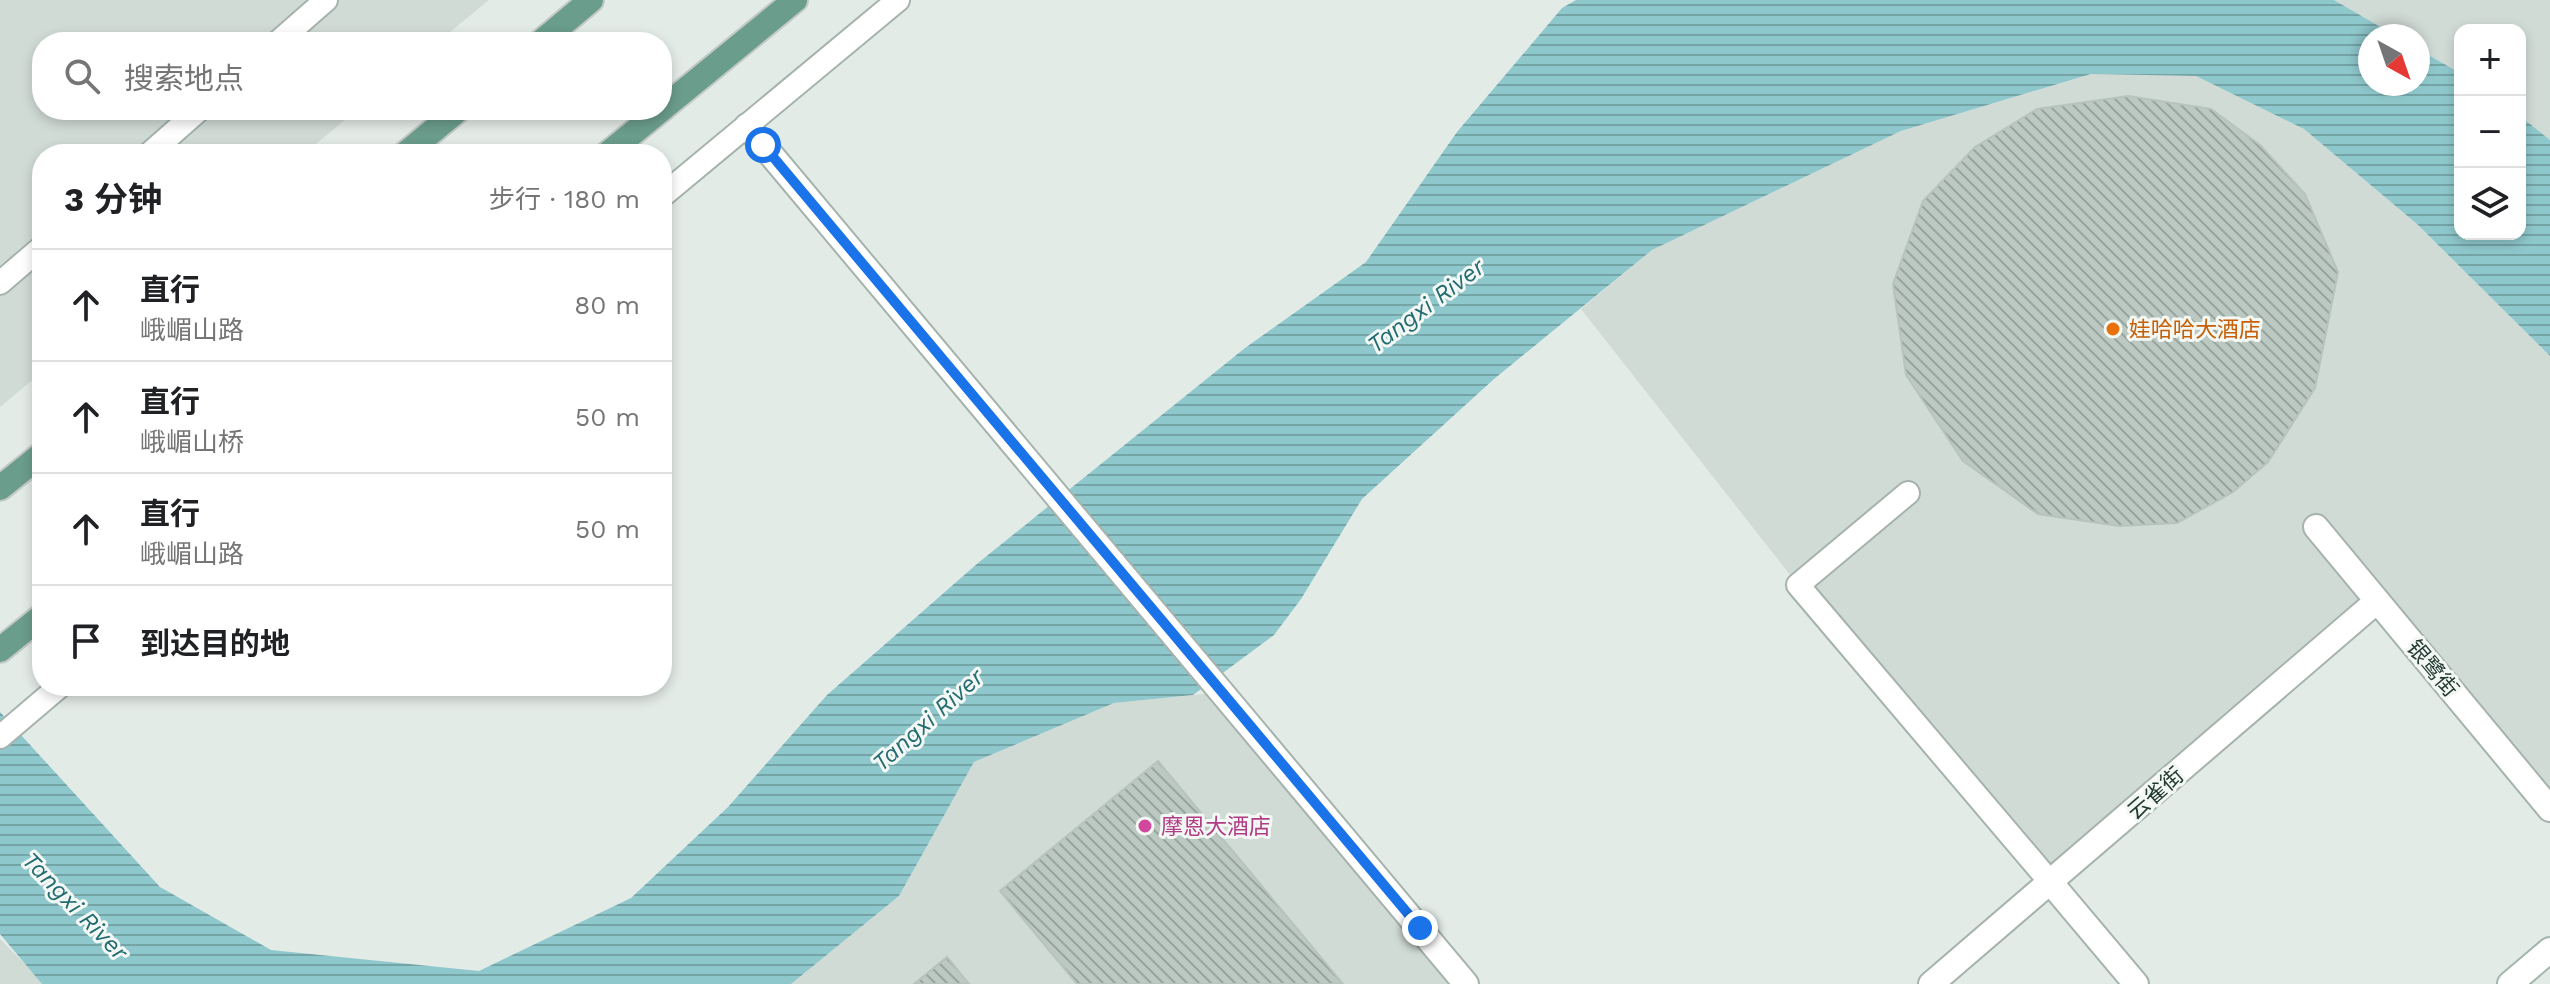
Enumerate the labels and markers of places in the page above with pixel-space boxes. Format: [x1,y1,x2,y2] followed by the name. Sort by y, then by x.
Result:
[2129,317,2261,342] place label: 娃哈哈大酒店
[2104,320,2122,338] marker: 娃哈哈大酒店
[1161,814,1271,839] place label: 摩恩大酒店
[1136,817,1154,835] marker: 摩恩大酒店

